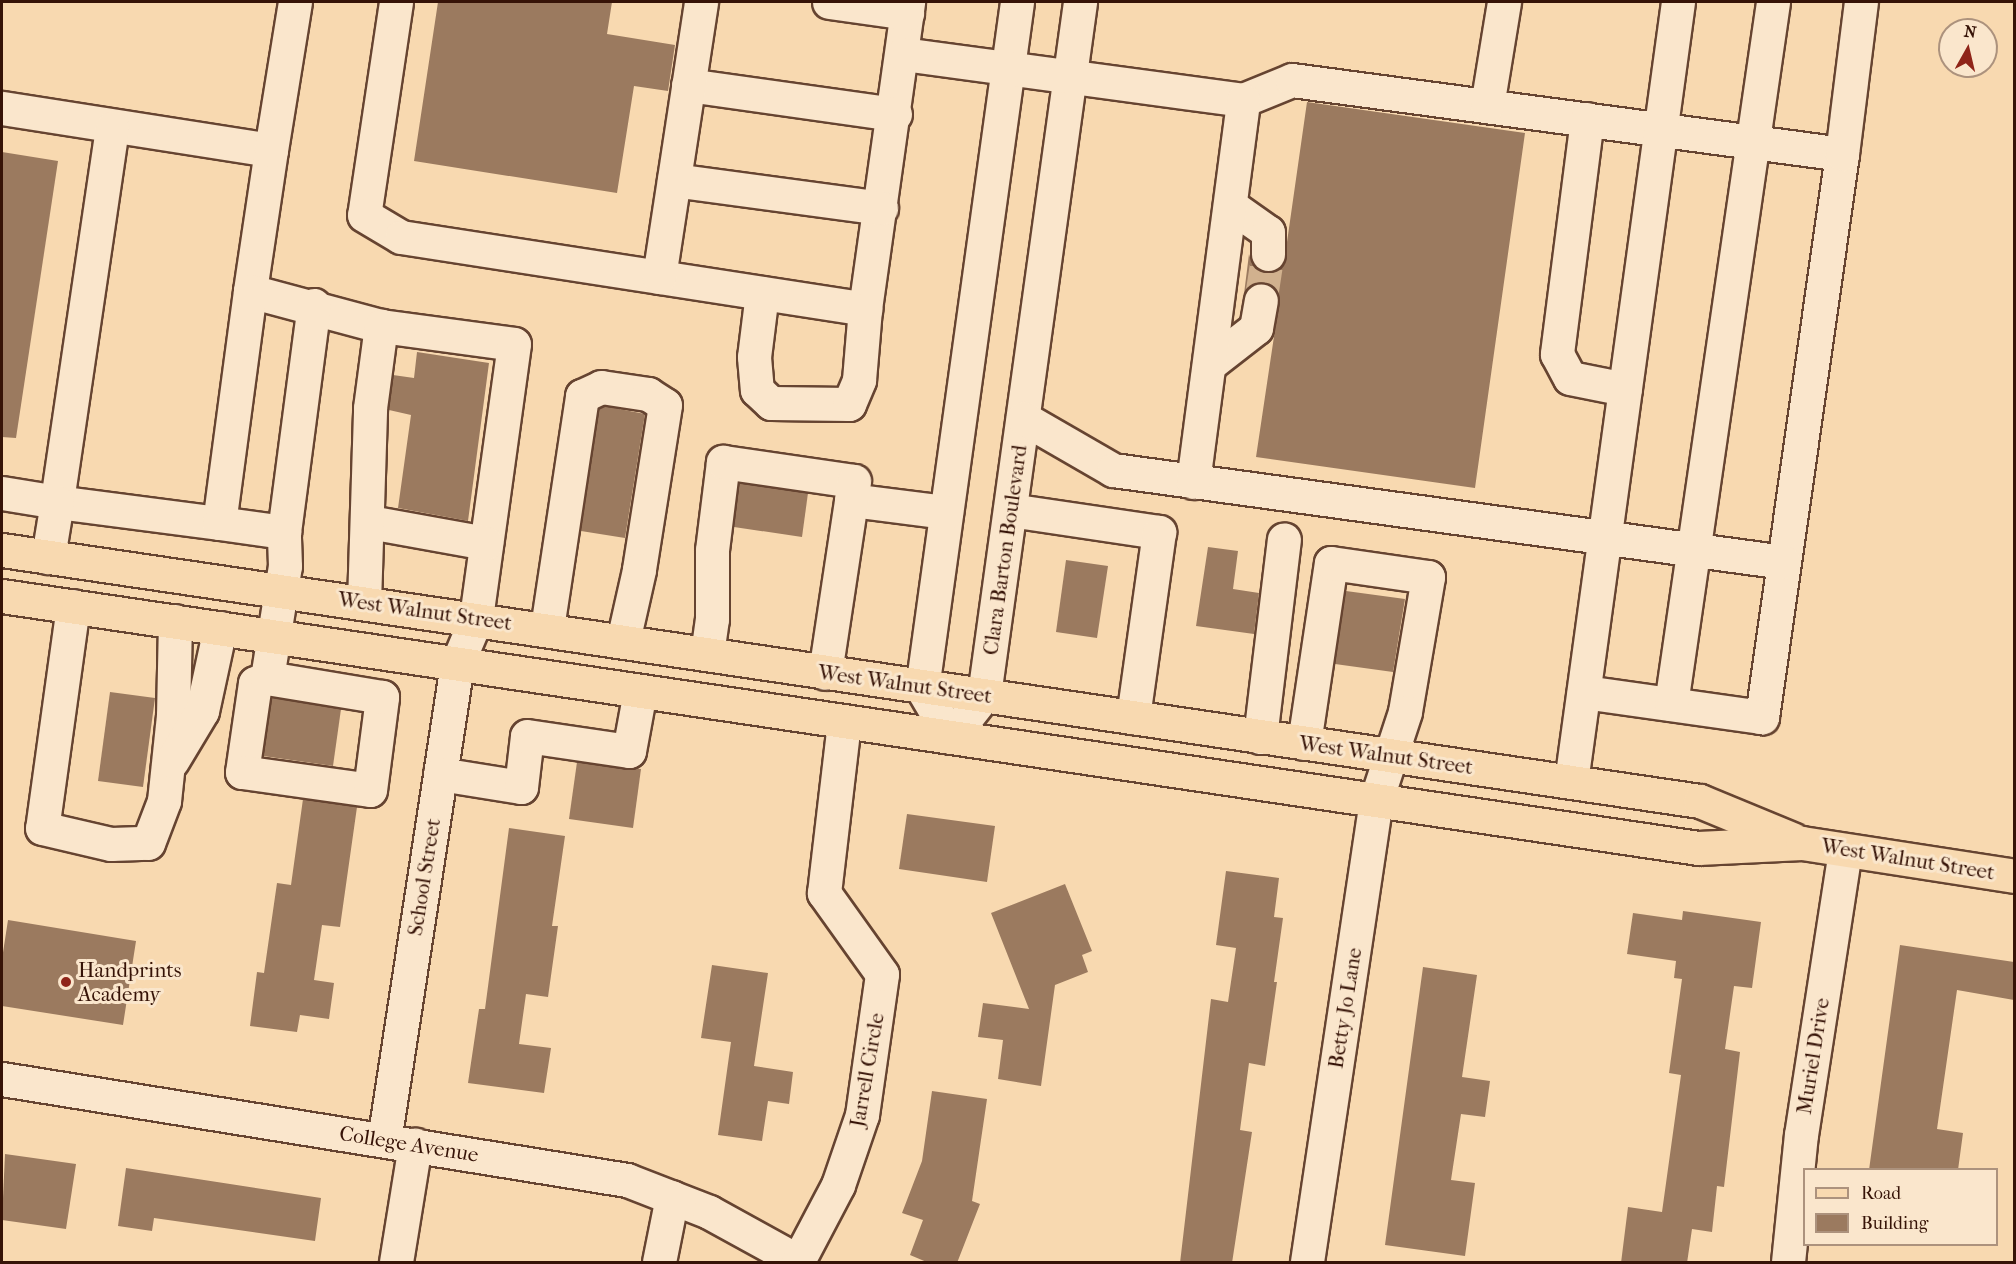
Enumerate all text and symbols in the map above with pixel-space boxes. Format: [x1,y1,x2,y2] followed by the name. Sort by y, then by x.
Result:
[1938,18,1998,78] north arrow
[1963,21,1978,42] text: N
[978,443,1032,657] street label: Clara Barton Boulevard
[336,586,514,636] street label: West Walnut Street
[816,659,994,709] street label: West Walnut Street
[1297,730,1475,780] street label: West Walnut Street
[402,816,446,938] street label: School Street
[1819,833,1997,885] street label: West Walnut Street
[1323,946,1367,1070] street label: Betty Jo Lane
[78,957,182,1007] place label: Handprints Academy
[59,975,73,989] marker: Handprints Academy
[1791,996,1835,1116] street label: Muriel Drive
[845,1011,889,1129] street label: Jarrell Circle
[338,1121,480,1167] street label: College Avenue
[1803,1168,1998,1246] legend
[1861,1183,1901,1204] text: Road
[1861,1213,1928,1234] text: Building

